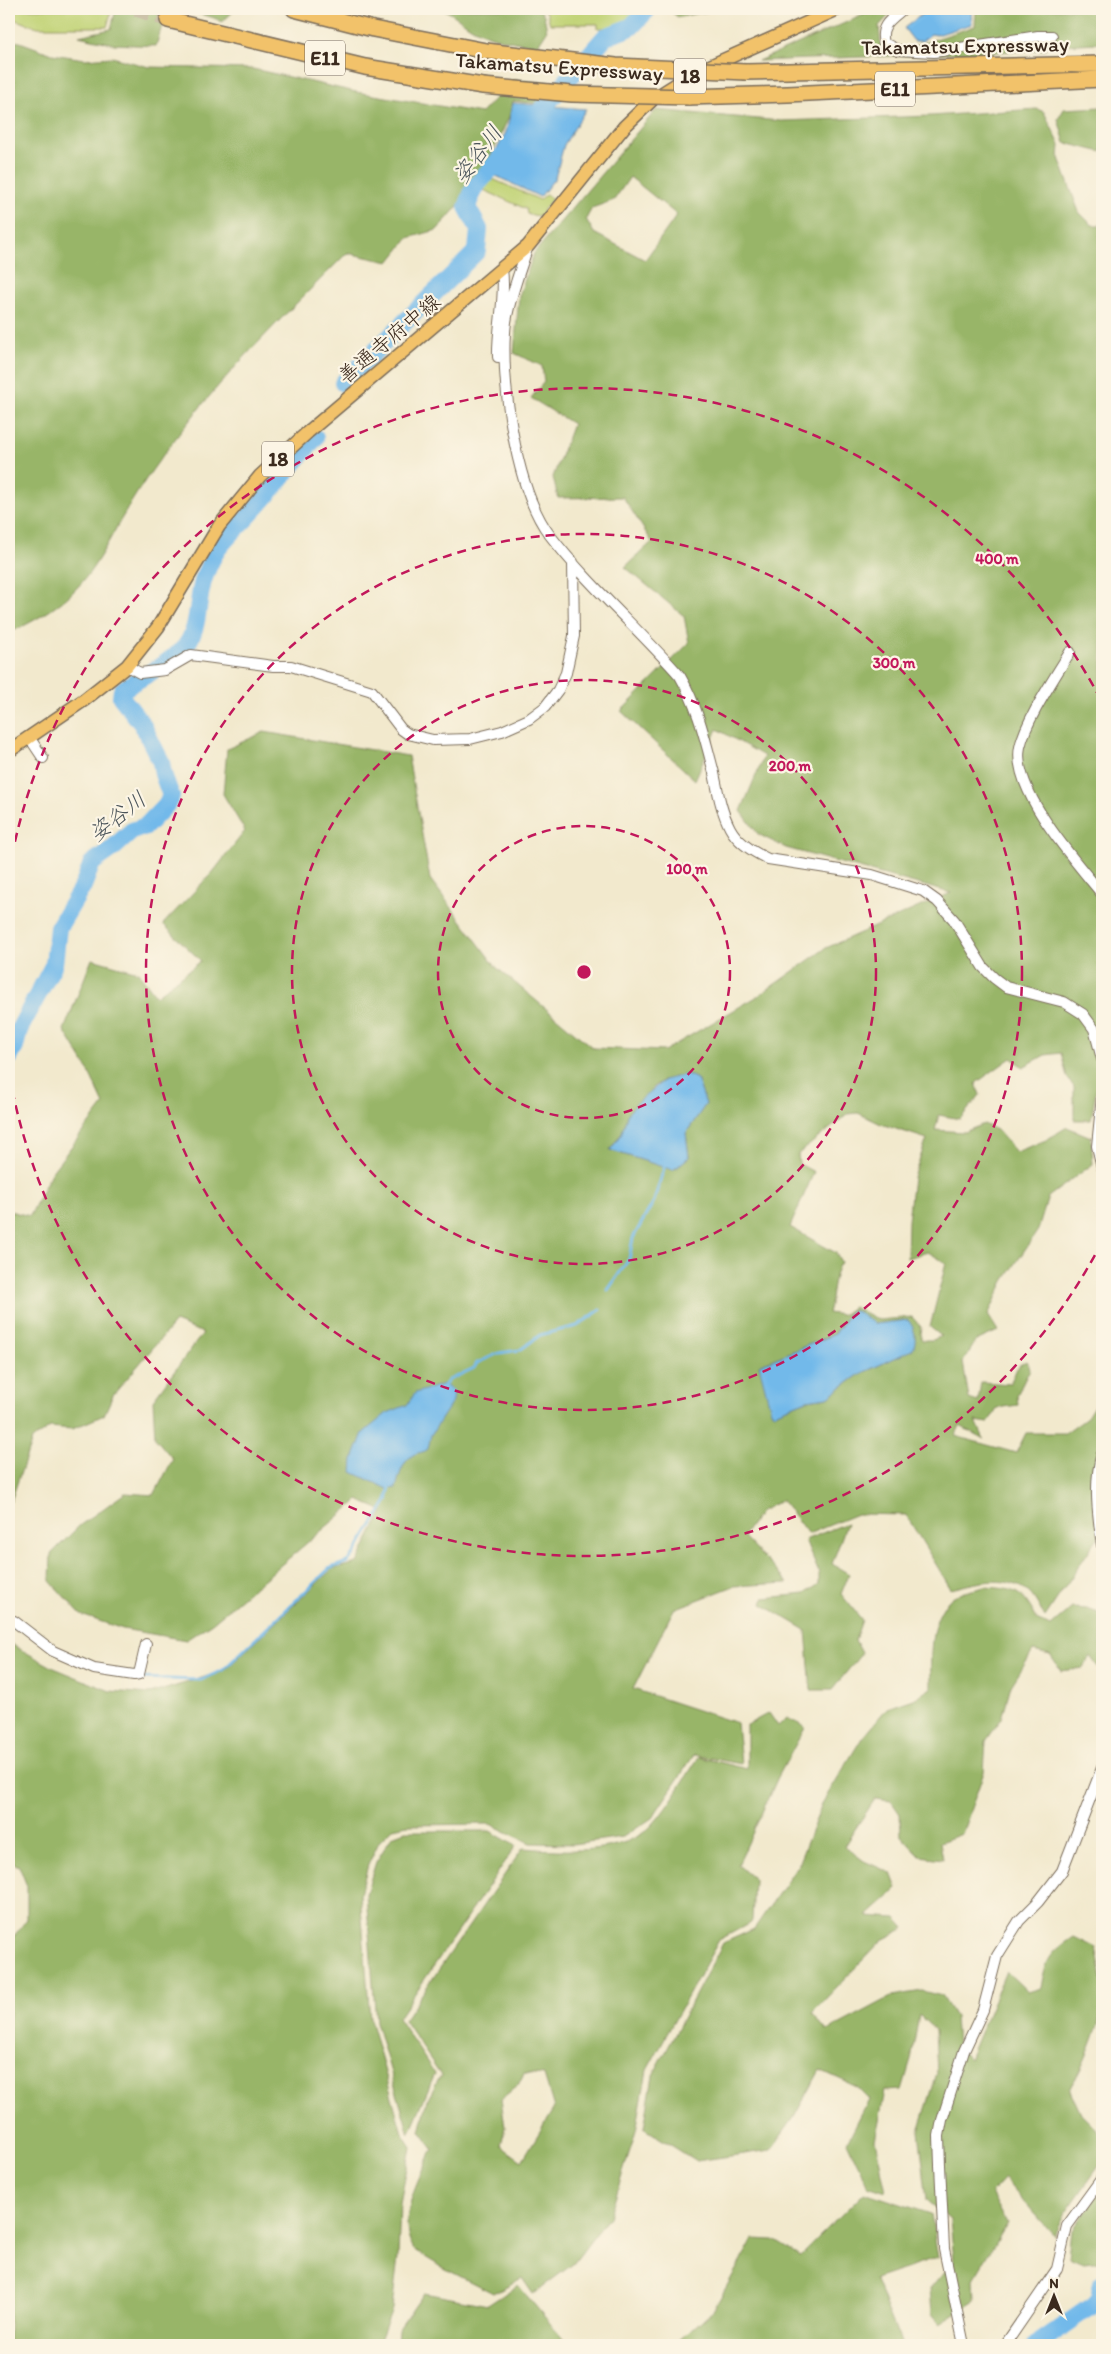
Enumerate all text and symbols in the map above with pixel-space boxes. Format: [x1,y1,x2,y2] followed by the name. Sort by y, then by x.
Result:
[861,31,1069,60] street label: Takamatsu Expressway
[305,40,345,76] road number: E11
[454,47,664,86] street label: Takamatsu Expressway
[674,58,706,94] road number: 18
[875,72,915,106] road number: E11
[447,120,508,189] water label: 姿谷川
[332,289,445,389] street label: 善通寺府中線
[262,442,294,476] road number: 18
[975,550,1019,568] text: 400 m
[873,654,916,672] text: 300 m
[769,757,812,775] text: 200 m
[83,785,152,847] water label: 姿谷川
[666,860,708,878] text: 100 m
[575,963,593,981] centre of rings
[1028,2272,1078,2322] north arrow
[1049,2275,1059,2292] text: N

